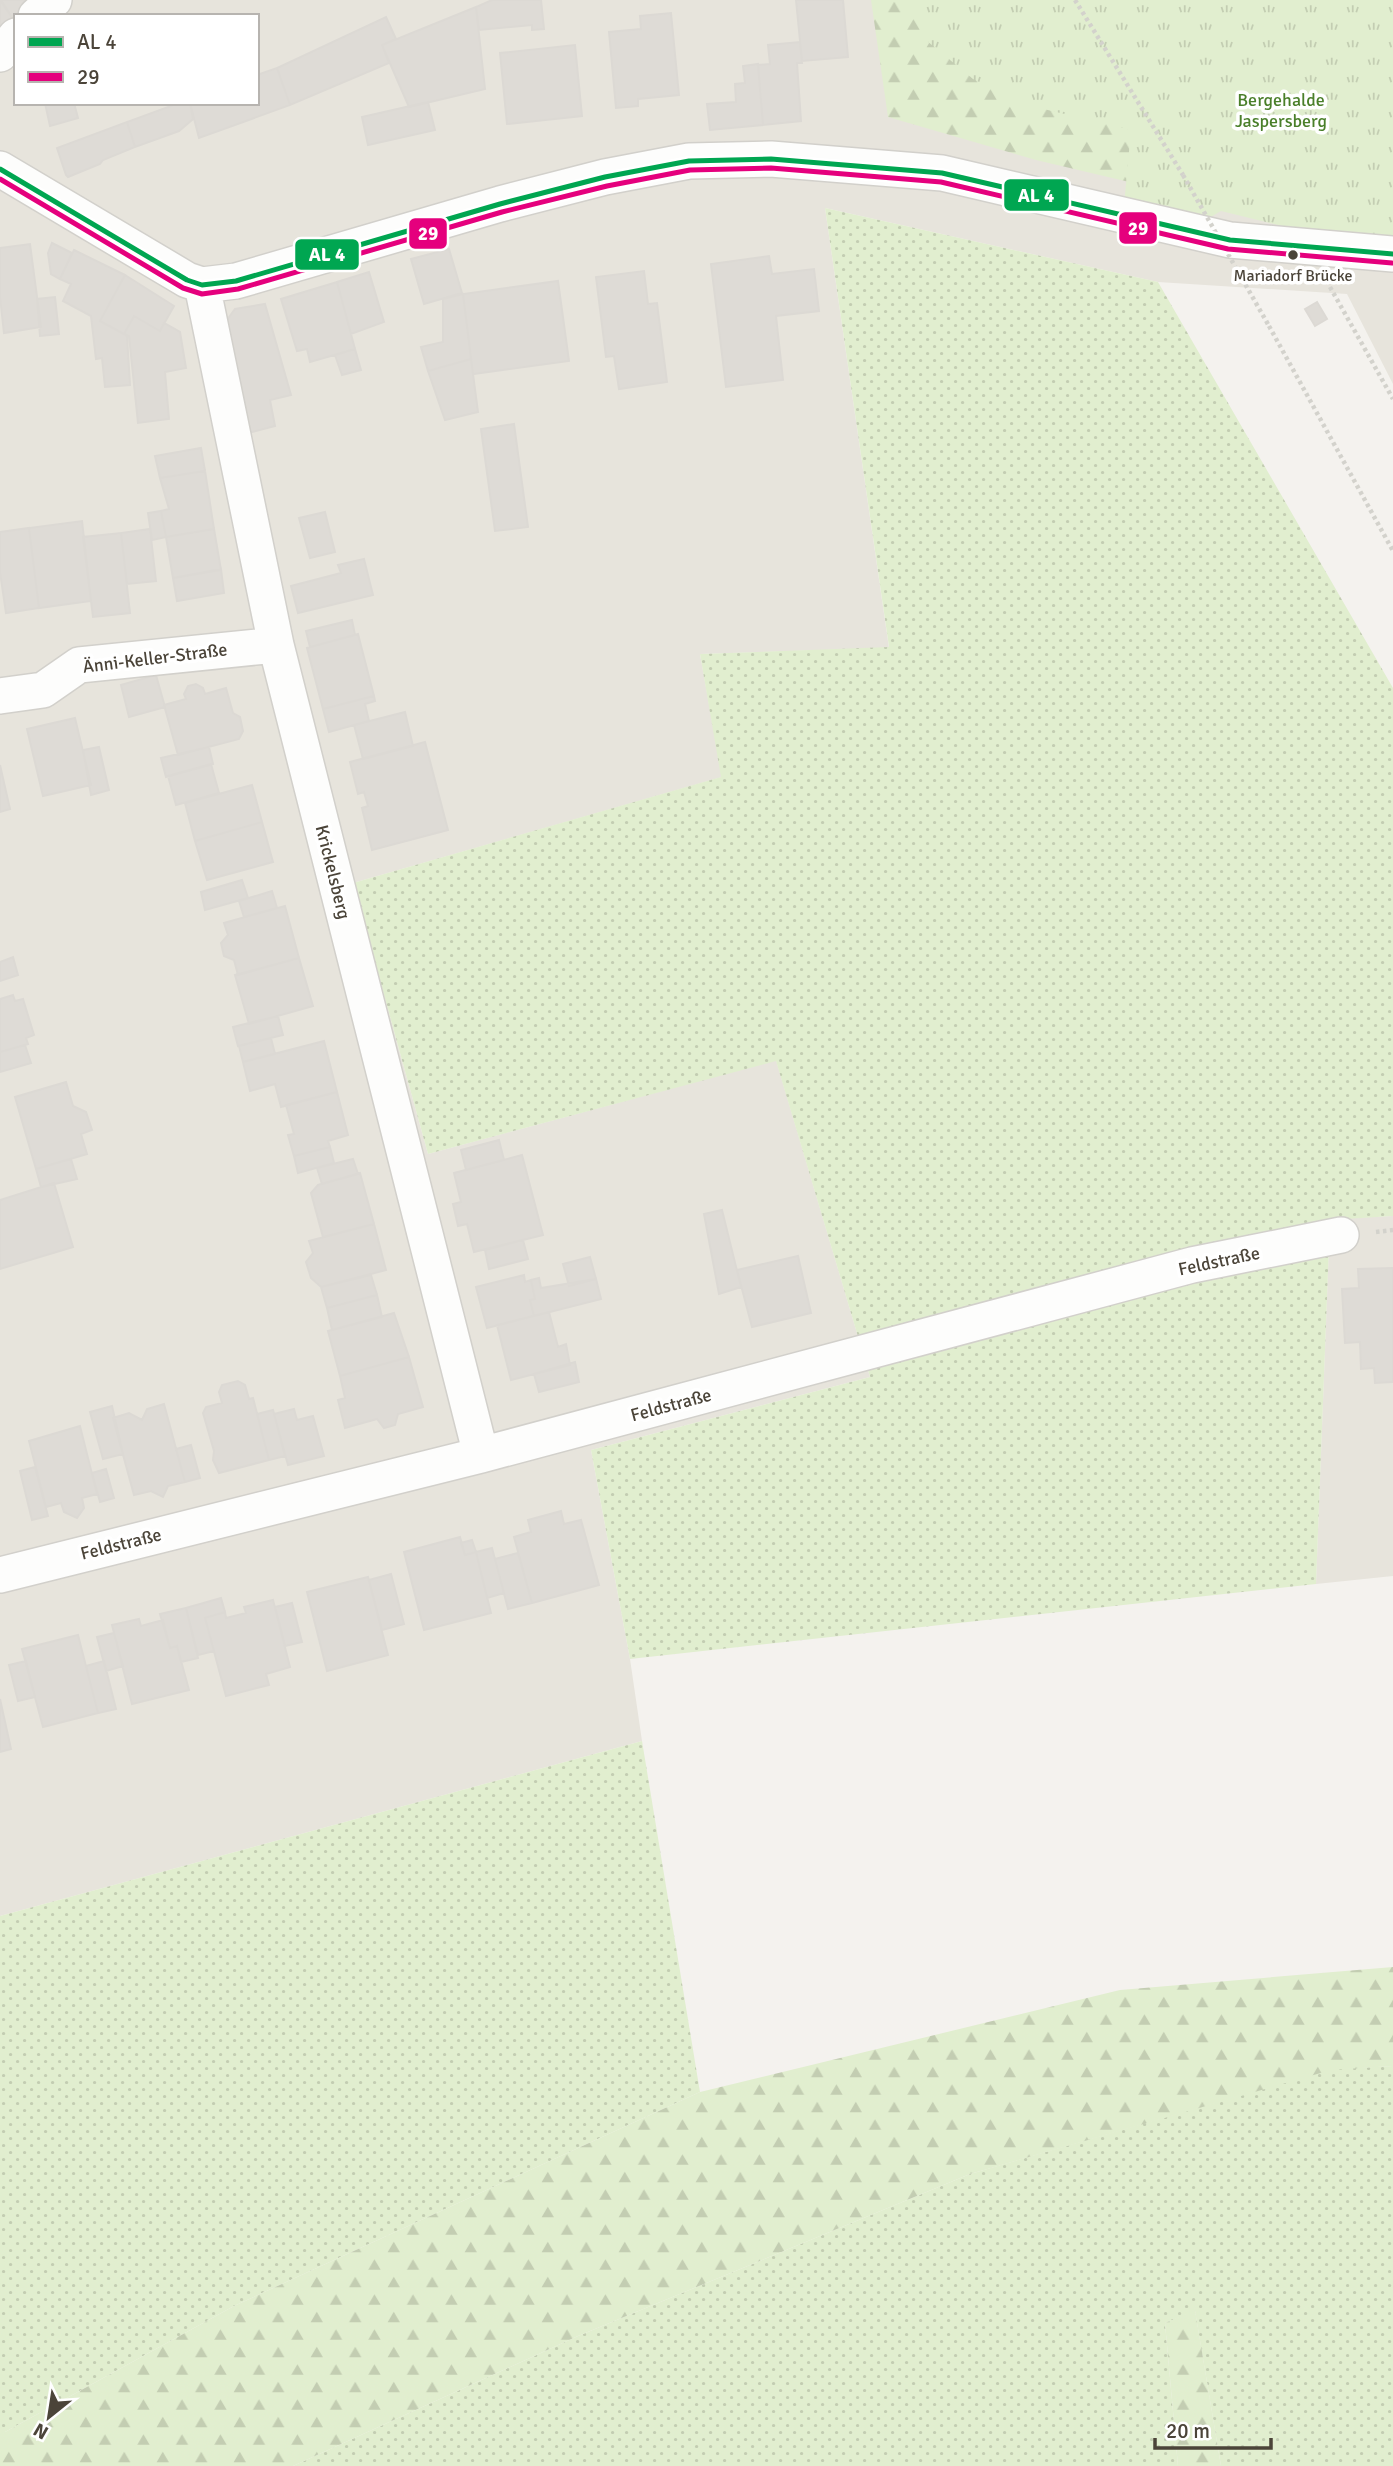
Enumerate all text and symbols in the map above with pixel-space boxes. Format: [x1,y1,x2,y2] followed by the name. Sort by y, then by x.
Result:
[14,14,259,105] legend
[77,29,117,55] text: AL 4
[77,64,100,90] text: 29
[1235,89,1327,132] park label: Bergehalde Jaspersberg
[1003,178,1070,212] line badge: AL 4
[1018,184,1054,208] text: AL 4
[1118,211,1158,245] line badge: 29
[408,217,448,250] line badge: 29
[1128,217,1148,241] text: 29
[418,222,438,246] text: 29
[294,238,360,271] line badge: AL 4
[309,243,345,267] text: AL 4
[1286,248,1300,262] marker: Mariadorf Brücke
[1234,266,1352,286] place label: Mariadorf Brücke
[81,638,229,678] street label: Änni-Keller-Straße
[311,823,355,921] street label: Krickelsberg
[1176,1242,1262,1280] street label: Feldstraße
[628,1384,714,1426] street label: Feldstraße
[78,1523,164,1565] street label: Feldstraße
[14,2382,84,2452] north arrow
[1155,2406,1270,2450] scale bar
[29,2417,53,2445] text: N
[1166,2418,1210,2444] text: 20 m

